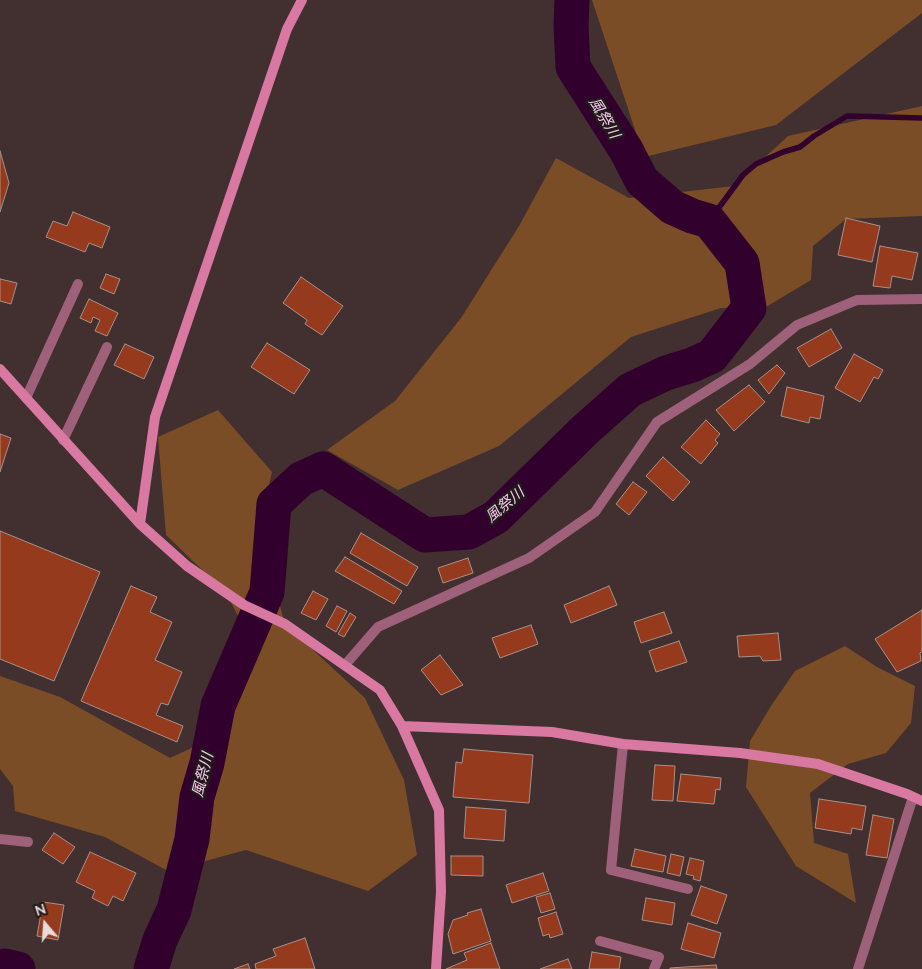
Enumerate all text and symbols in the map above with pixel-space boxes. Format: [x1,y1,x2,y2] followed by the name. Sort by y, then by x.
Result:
[585,94,623,142] water label: 風祭川
[482,484,528,526] water label: 風祭川
[189,751,217,799] water label: 風祭川
[20,899,70,949] north arrow
[33,900,48,920] text: N

